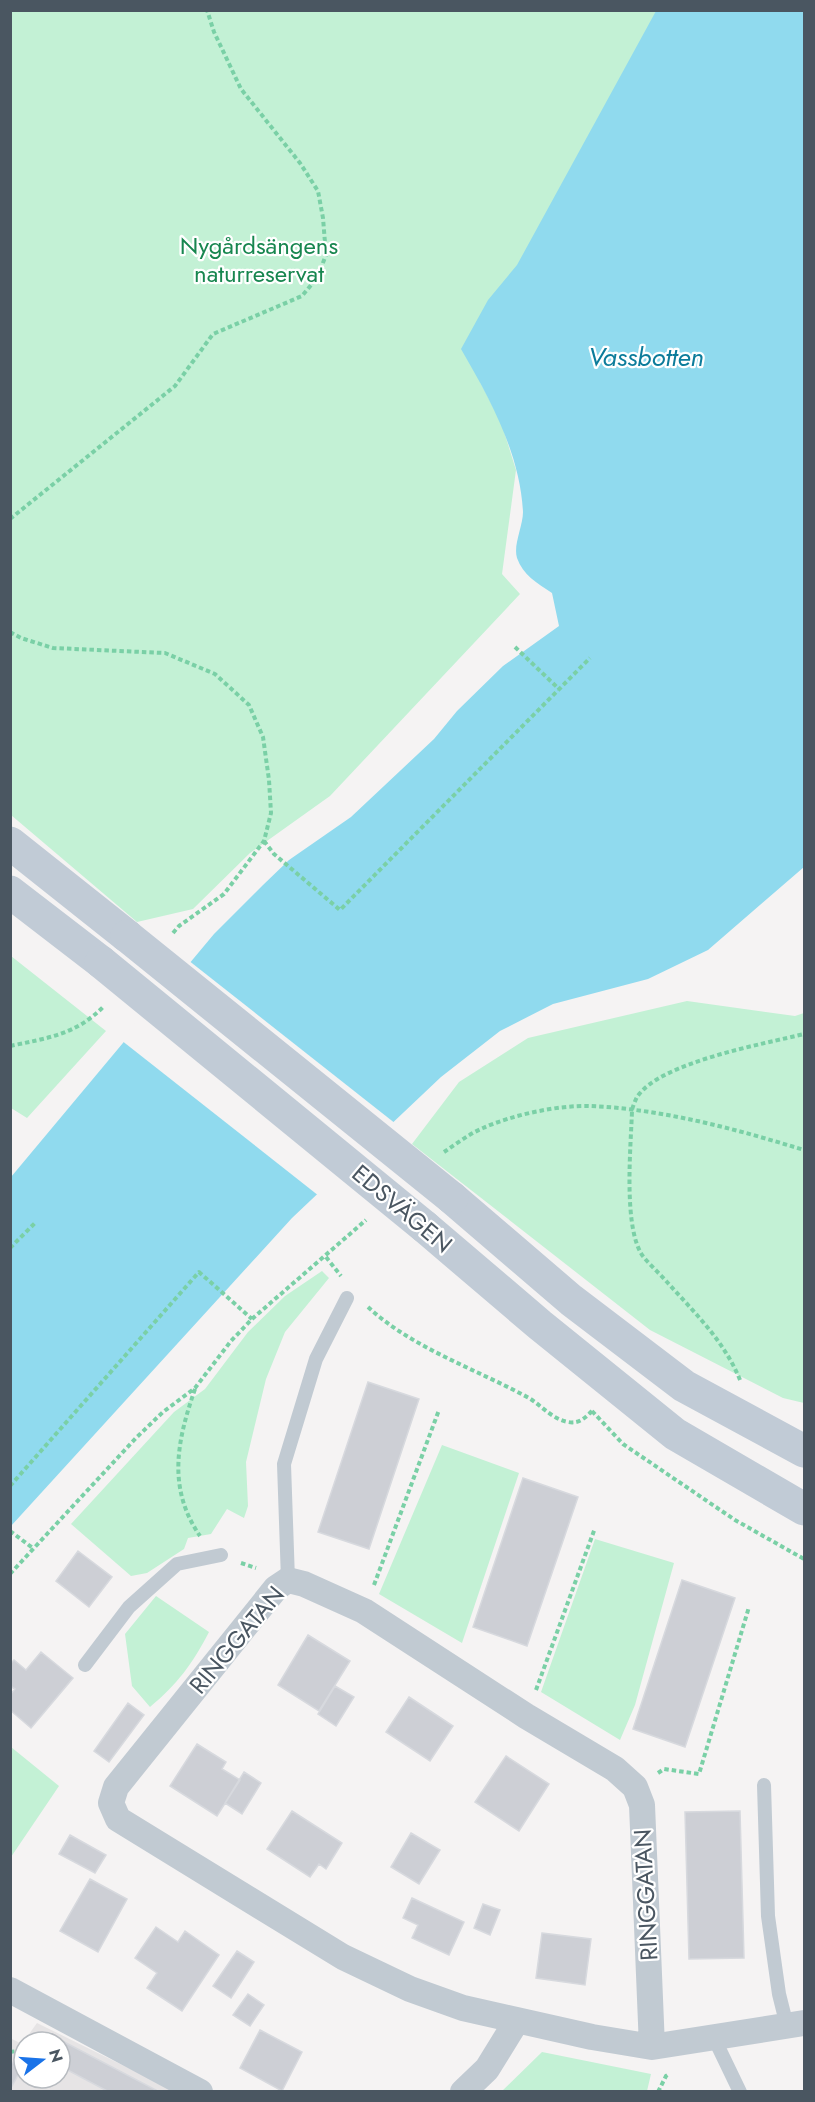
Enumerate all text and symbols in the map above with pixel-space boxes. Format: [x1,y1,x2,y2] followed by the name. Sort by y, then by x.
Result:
[180,228,338,291] park label: Nygårdsängens naturreservat
[588,338,704,376] water label: Vassbotten
[344,1156,460,1261] street label: EDSVÄGEN
[181,1578,292,1701] street label: RINGGATAN
[625,1828,666,1962] street label: RINGGATAN
[12,2030,72,2090] north arrow
[43,2046,69,2065] text: N

